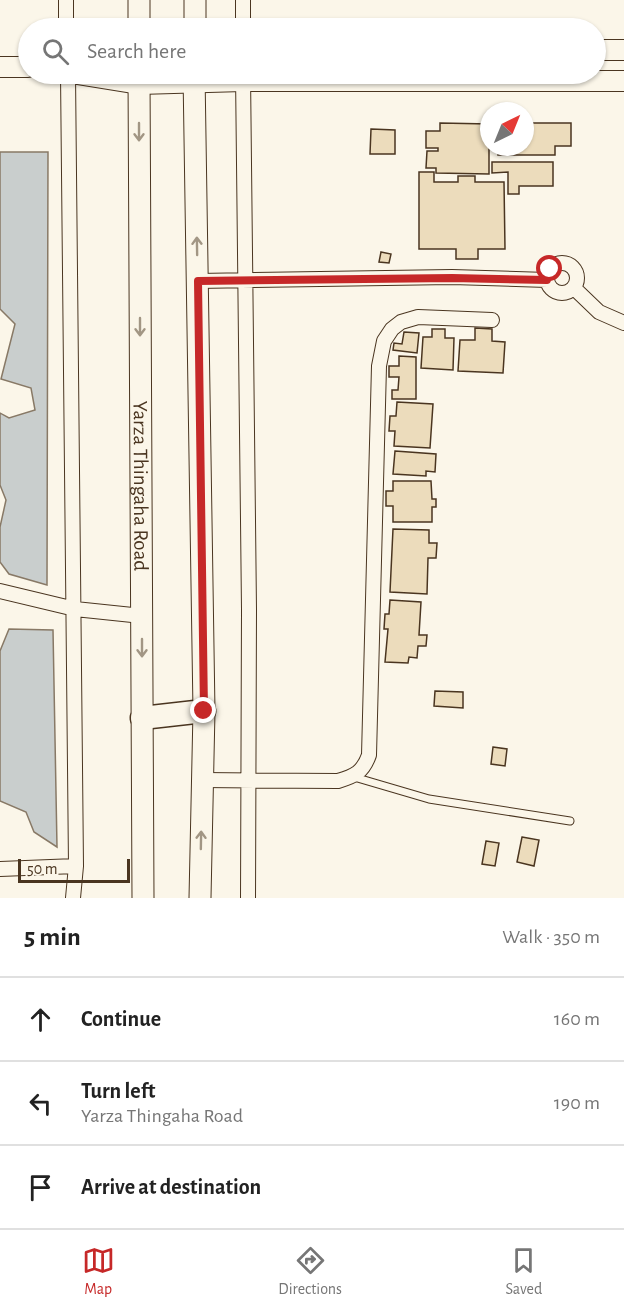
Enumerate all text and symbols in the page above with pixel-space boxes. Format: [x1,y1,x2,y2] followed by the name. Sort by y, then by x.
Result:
[18,18,606,84] search box
[39,35,72,68] icon: search
[87,40,186,62] text: Search here
[480,102,534,156] north arrow
[133,121,145,141] one-way arrow
[192,236,203,256] one-way arrow
[536,255,562,281] route start
[134,316,146,336] one-way arrow
[130,401,152,571] street label: Yarza Thingaha Road
[136,637,148,657] one-way arrow
[190,697,216,723] route end
[195,830,207,850] one-way arrow
[18,856,130,884] scale bar
[27,861,58,877] text: 50 m
[24,924,81,950] text: 5 min
[502,927,600,947] text: Walk · 350 m
[24,1003,57,1036] icon: ahead
[81,1008,161,1030] text: Continue
[554,1009,600,1029] text: 160 m
[81,1080,155,1102] text: Turn left
[24,1087,57,1120] icon: left
[554,1093,600,1113] text: 190 m
[81,1106,243,1126] text: Yarza Thingaha Road
[24,1171,57,1204] icon: arrive
[81,1176,261,1198] text: Arrive at destination
[82,1244,115,1299] tab: Map
[278,1244,342,1299] tab: Directions
[506,1244,542,1299] tab: Saved

